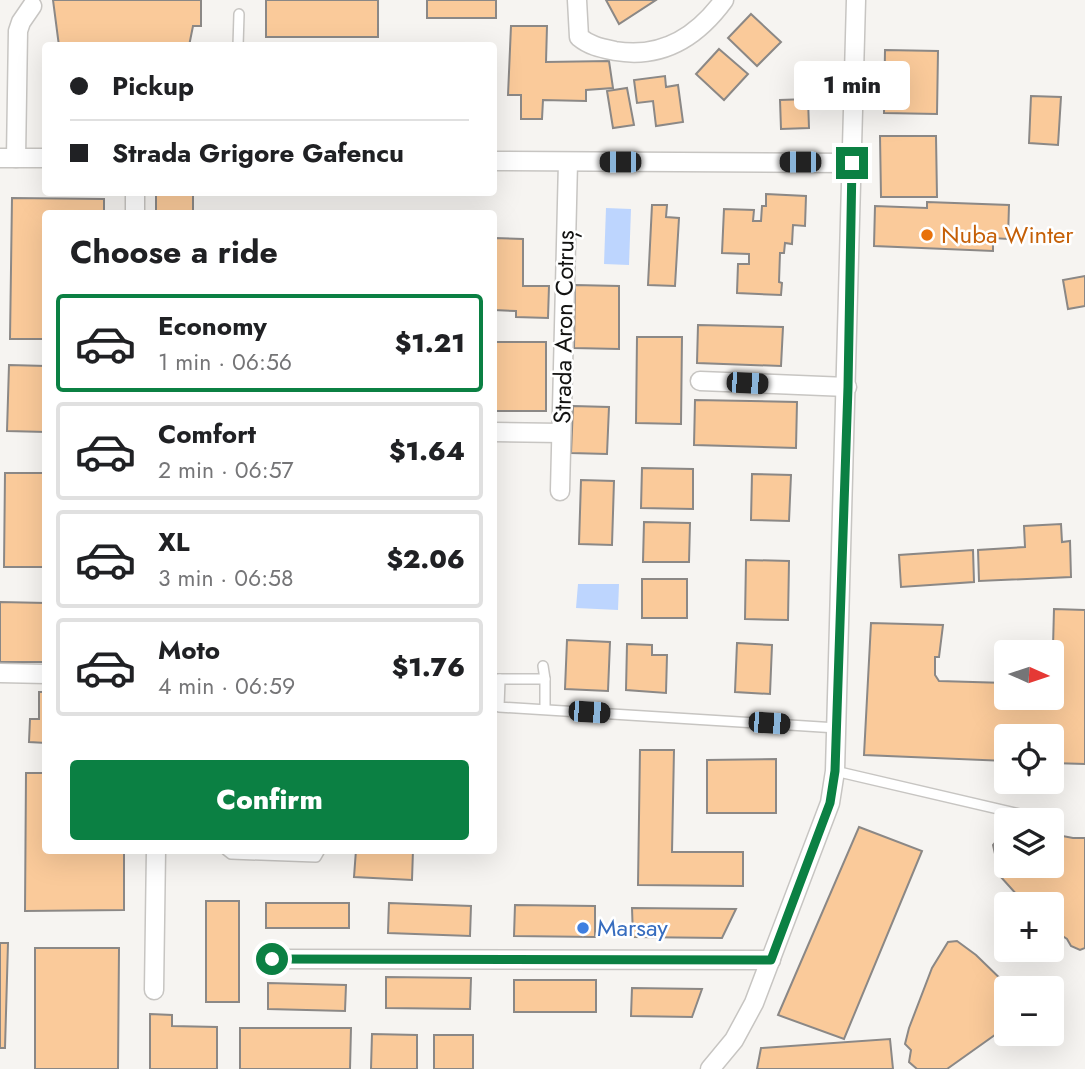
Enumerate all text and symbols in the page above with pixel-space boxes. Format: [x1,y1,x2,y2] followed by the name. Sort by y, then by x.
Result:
[794,61,910,110] callout: 1 min
[112,67,194,105] text: Pickup
[823,68,881,102] text: 1 min
[112,134,404,172] text: Strada Grigore Gafencu
[836,147,868,179] route end
[600,152,642,173] car
[780,152,822,173] car
[941,217,1074,252] place label: Nuba Winter
[919,227,935,243] marker: Nuba Winter
[70,229,278,275] text: Choose a ride
[544,230,583,424] street label: Strada Aron Cotruș
[158,307,267,345] text: Economy
[74,312,137,375] icon: car
[395,324,465,362] text: $1.21
[158,345,292,379] text: 1 min · 06:56
[726,371,769,395] car
[158,415,256,453] text: Comfort
[74,420,137,483] icon: car
[389,432,465,470] text: $1.64
[158,453,294,487] text: 2 min · 06:57
[158,523,190,561] text: XL
[74,528,137,591] icon: car
[386,540,465,578] text: $2.06
[158,561,294,595] text: 3 min · 06:58
[158,631,220,669] text: Moto
[74,636,137,699] icon: car
[994,640,1064,710] north arrow
[994,640,1064,1046] map controls
[392,648,465,686] text: $1.76
[158,669,295,703] text: 4 min · 06:59
[568,700,611,724] car
[748,711,791,735] car
[994,724,1064,794] button: locate
[70,760,469,840] button: Confirm
[994,808,1064,878] button: layers
[994,892,1064,962] button: +
[597,910,668,945] place label: Marsay
[575,920,591,936] marker: Marsay
[256,943,288,975] route start
[994,976,1064,1046] button: −

